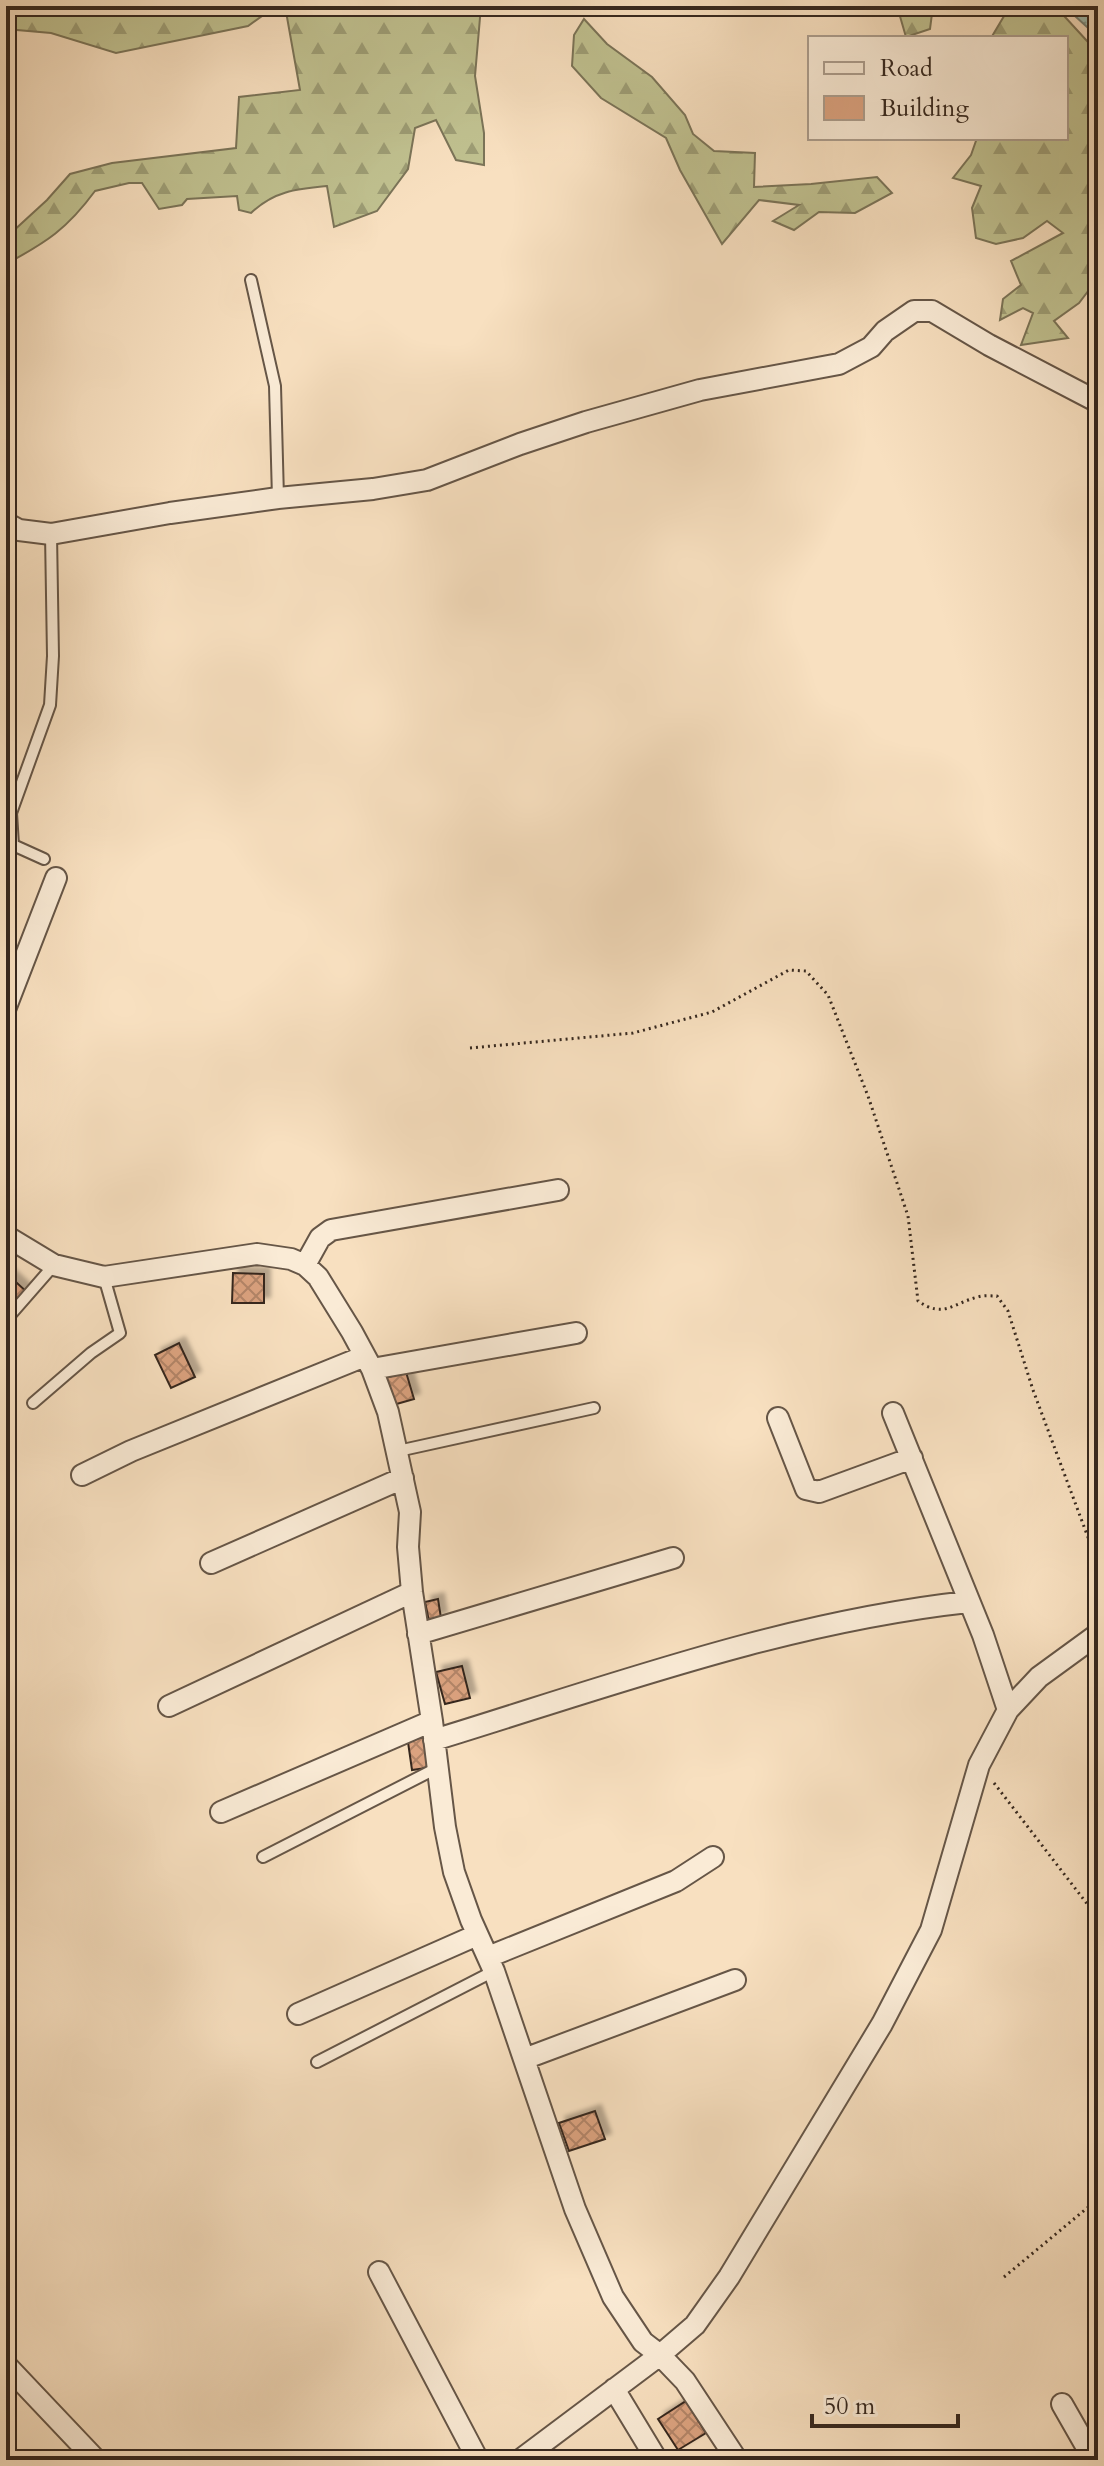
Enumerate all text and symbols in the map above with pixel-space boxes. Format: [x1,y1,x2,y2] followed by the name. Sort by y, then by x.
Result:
[808,36,1068,140] legend
[880,52,933,85] text: Road
[880,92,970,125] text: Building
[812,2378,958,2428] scale bar
[824,2390,876,2423] text: 50 m

